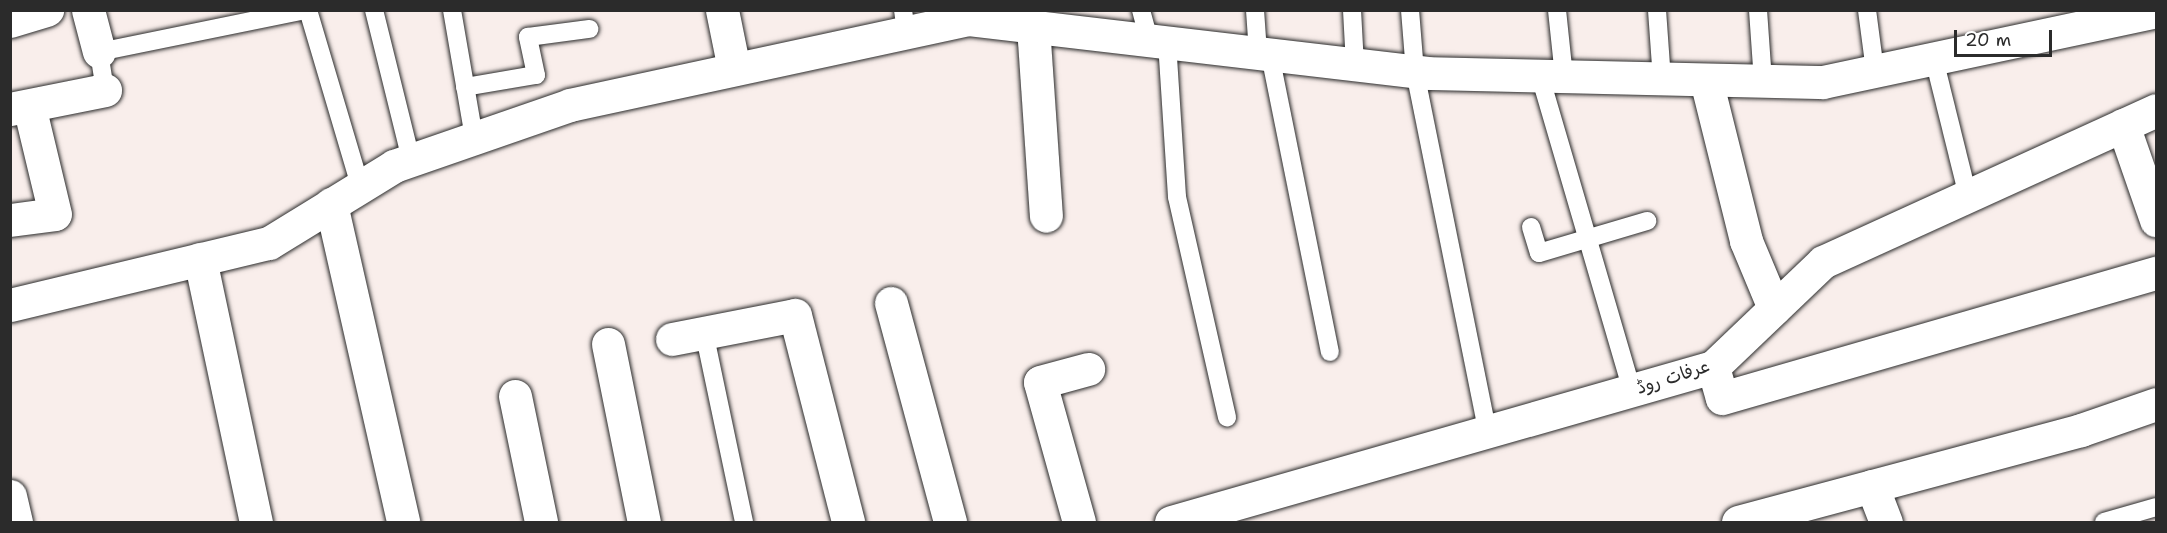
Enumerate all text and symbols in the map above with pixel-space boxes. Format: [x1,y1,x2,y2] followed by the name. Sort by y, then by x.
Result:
[1957,18,2054,56] scale bar
[1965,28,2011,52] text: 20 m
[1634,355,1712,399] street label: عرفات روڈ

